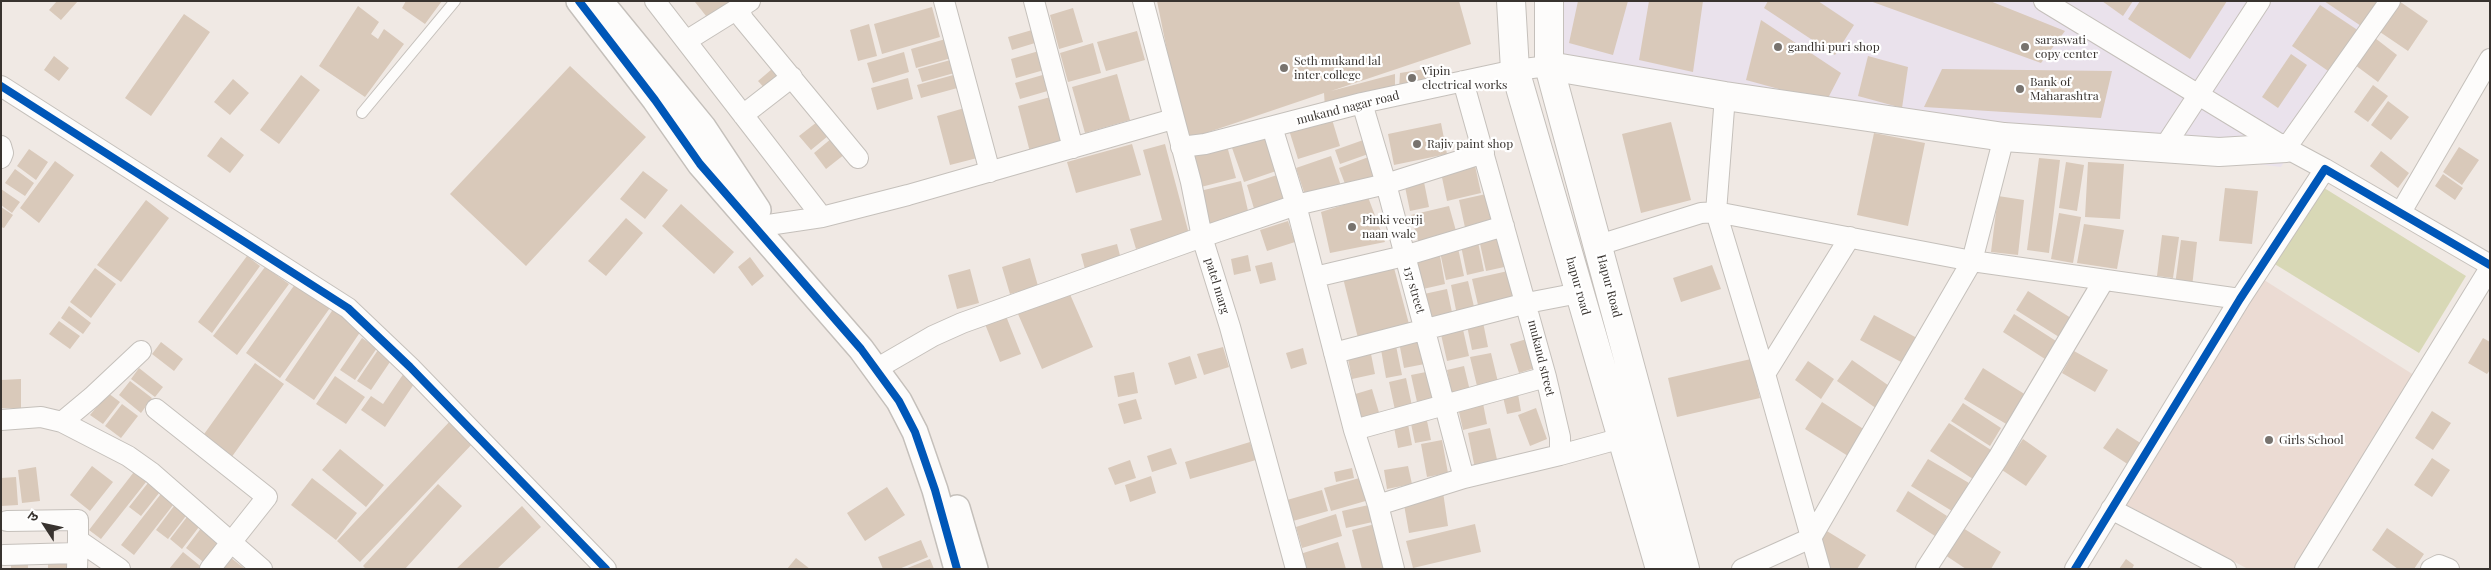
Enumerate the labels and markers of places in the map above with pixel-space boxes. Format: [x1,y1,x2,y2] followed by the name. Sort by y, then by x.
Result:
[2035,33,2098,61] place label: saraswati copy center
[1788,40,1880,54] place label: gandhi puri shop
[1772,41,1784,53] marker: gandhi puri shop
[2019,41,2031,53] marker: saraswati copy center
[1294,54,1381,82] place label: Seth mukand lal inter college
[1278,62,1290,74] marker: Seth mukand lal inter college
[1422,64,1507,92] place label: Vipin electrical works
[1406,72,1418,84] marker: Vipin electrical works
[2030,75,2099,103] place label: Bank of Maharashtra
[2014,83,2026,95] marker: Bank of Maharashtra
[1427,137,1513,151] place label: Rajiv paint shop
[1411,138,1423,150] marker: Rajiv paint shop
[1362,213,1423,241] place label: Pinki veerji naan wale
[1346,221,1358,233] marker: Pinki veerji naan wale
[2279,433,2344,447] place label: Girls School
[2263,434,2275,446] marker: Girls School

